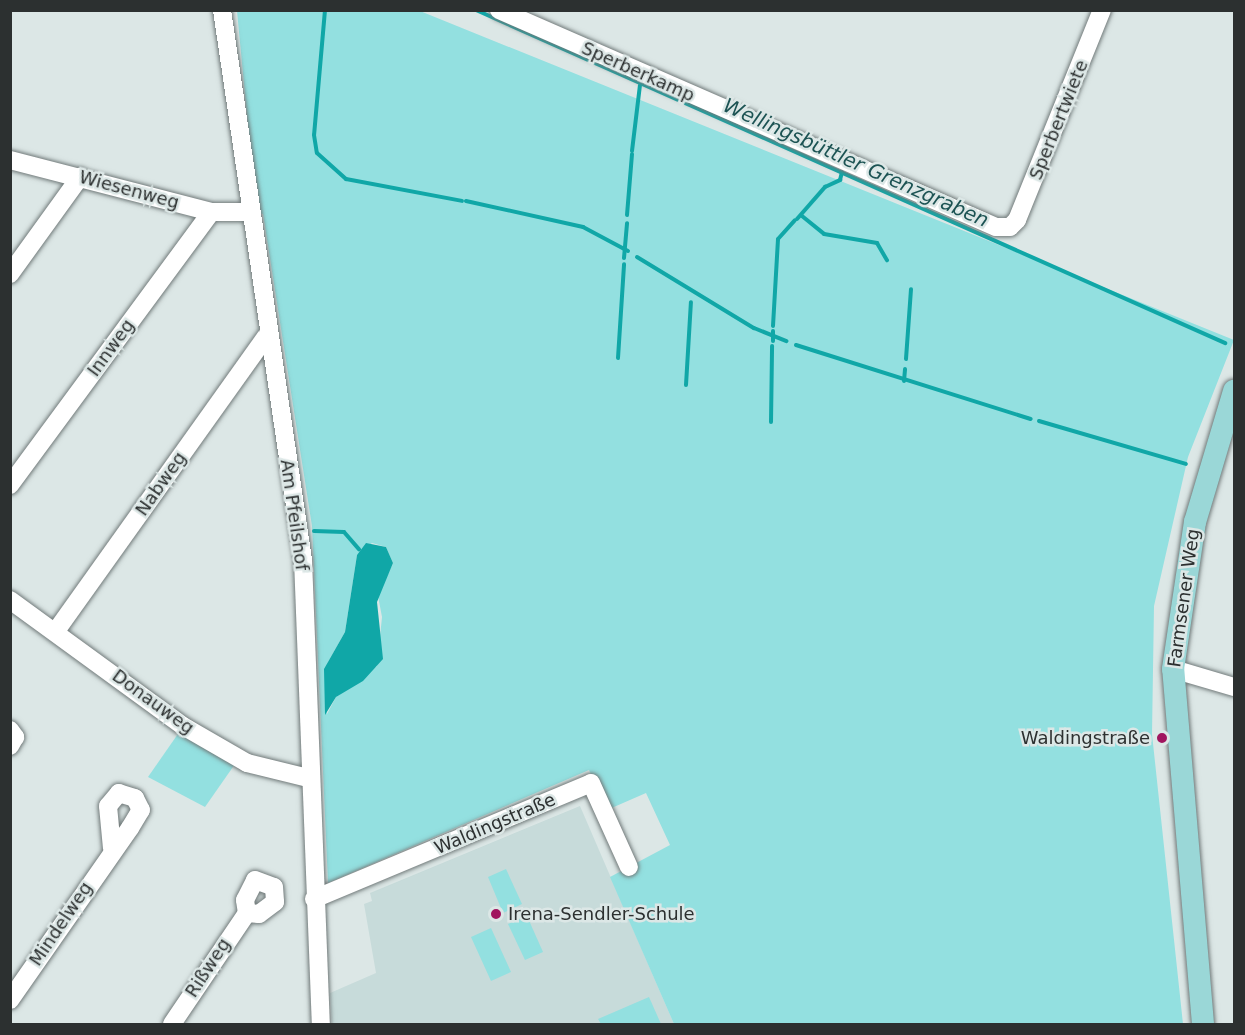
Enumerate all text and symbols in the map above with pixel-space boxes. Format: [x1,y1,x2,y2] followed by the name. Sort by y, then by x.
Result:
[578,37,698,107] street label: Sperberkamp
[1025,57,1093,183] street label: Sperbertwiete
[720,93,992,233] water label: Wellingsbüttler Grenzgraben
[77,166,181,214] street label: Wiesenweg
[83,315,139,381] street label: Innweg
[131,448,191,520] street label: Nabweg
[276,458,312,572] street label: Am Pfeilshof
[1164,527,1204,669] street label: Farmsener Weg
[108,665,198,739] street label: Donauweg
[1021,727,1150,749] place label: Waldingstraße
[1155,731,1169,745] marker: Waldingstraße
[431,789,559,859] street label: Waldingstraße
[25,878,97,970] street label: Mindelweg
[508,903,695,925] place label: Irena-Sendler-Schule
[489,907,503,921] marker: Irena-Sendler-Schule
[181,934,235,1002] street label: Rißweg

